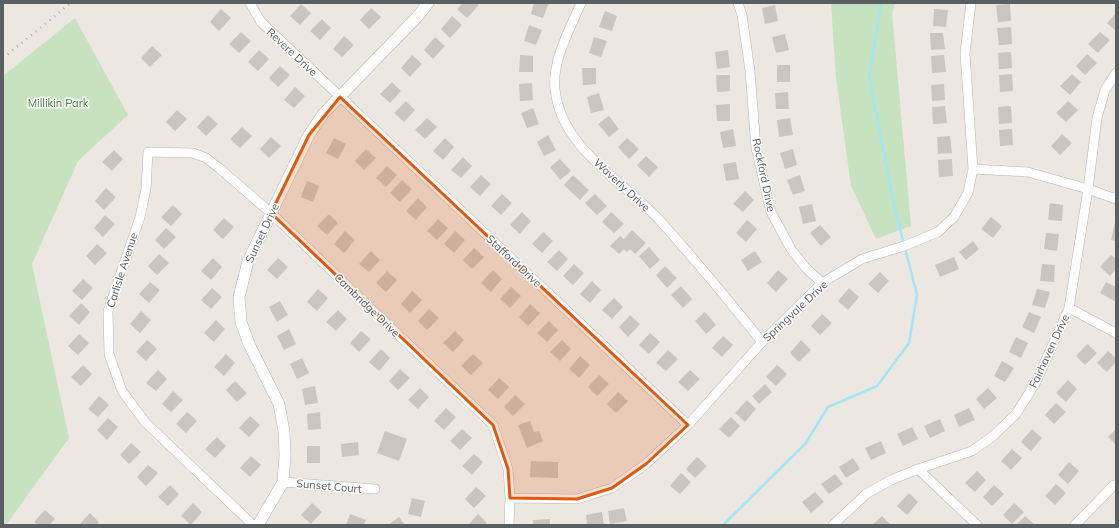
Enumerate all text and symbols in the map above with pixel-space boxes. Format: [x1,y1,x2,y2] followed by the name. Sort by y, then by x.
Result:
[264,25,320,79] street label: Revere Drive
[28,96,89,110] park label: Millikin Park
[749,137,779,213] street label: Rockford Drive
[591,155,653,215] street label: Waverly Drive
[242,201,282,265] street label: Sunset Drive
[103,231,141,309] street label: Carlisle Avenue
[483,232,545,290] street label: Stafford Drive
[331,270,403,340] street label: Cambridge Drive
[760,277,830,345] street label: Springvale Drive
[1026,312,1072,390] street label: Fairhaven Drive
[296,476,362,496] street label: Sunset Court

